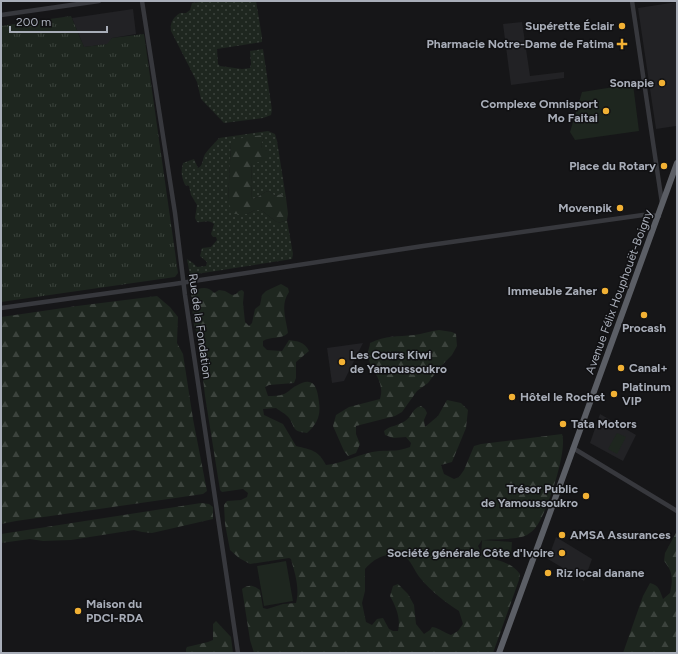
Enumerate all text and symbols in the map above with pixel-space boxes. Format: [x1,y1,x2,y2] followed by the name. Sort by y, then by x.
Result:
[10,8,107,34] scale bar
[16,15,51,29] text: 200 m
[525,19,614,33] place label: Supérette Éclair
[617,21,627,31] marker: Supérette Éclair
[427,37,614,51] place label: Pharmacie Notre-Dame de Fatima
[617,39,627,49] marker: Pharmacie Notre-Dame de Fatima
[610,76,654,90] place label: Sonapie
[657,78,667,88] marker: Sonapie
[481,97,598,125] place label: Complexe Omnisport Mo Faitai
[601,106,611,116] marker: Complexe Omnisport Mo Faitai
[569,159,656,173] place label: Place du Rotary
[659,161,669,171] marker: Place du Rotary
[558,201,613,215] place label: Movenpik
[615,203,625,213] marker: Movenpik
[583,207,656,376] street label: Avenue Félix Houphouët-Boigny
[186,272,214,380] street label: Rue de la Fondation
[508,284,597,298] place label: Immeuble Zaher
[600,286,610,296] marker: Immeuble Zaher
[639,310,649,320] marker: Procash
[622,321,666,335] place label: Procash
[350,348,447,376] place label: Les Cours Kiwi de Yamoussoukro
[337,357,347,367] marker: Les Cours Kiwi de Yamoussoukro
[629,361,668,375] place label: Canal+
[616,363,626,373] marker: Canal+
[622,380,671,408] place label: Platinum VIP
[609,389,619,399] marker: Platinum VIP
[520,390,605,404] place label: Hôtel le Rochet
[507,392,517,402] marker: Hôtel le Rochet
[571,417,637,431] place label: Tata Motors
[558,419,568,429] marker: Tata Motors
[481,482,578,510] place label: Trésor Public de Yamoussoukro
[581,491,591,501] marker: Trésor Public de Yamoussoukro
[570,528,671,542] place label: AMSA Assurances
[557,530,567,540] marker: AMSA Assurances
[387,546,554,560] place label: Société générale Côte d'Ivoire
[557,548,567,558] marker: Société générale Côte d'Ivoire
[556,566,645,580] place label: Riz local danane
[543,568,553,578] marker: Riz local danane
[86,597,144,625] place label: Maison du PDCI-RDA
[73,606,83,616] marker: Maison du PDCI-RDA

